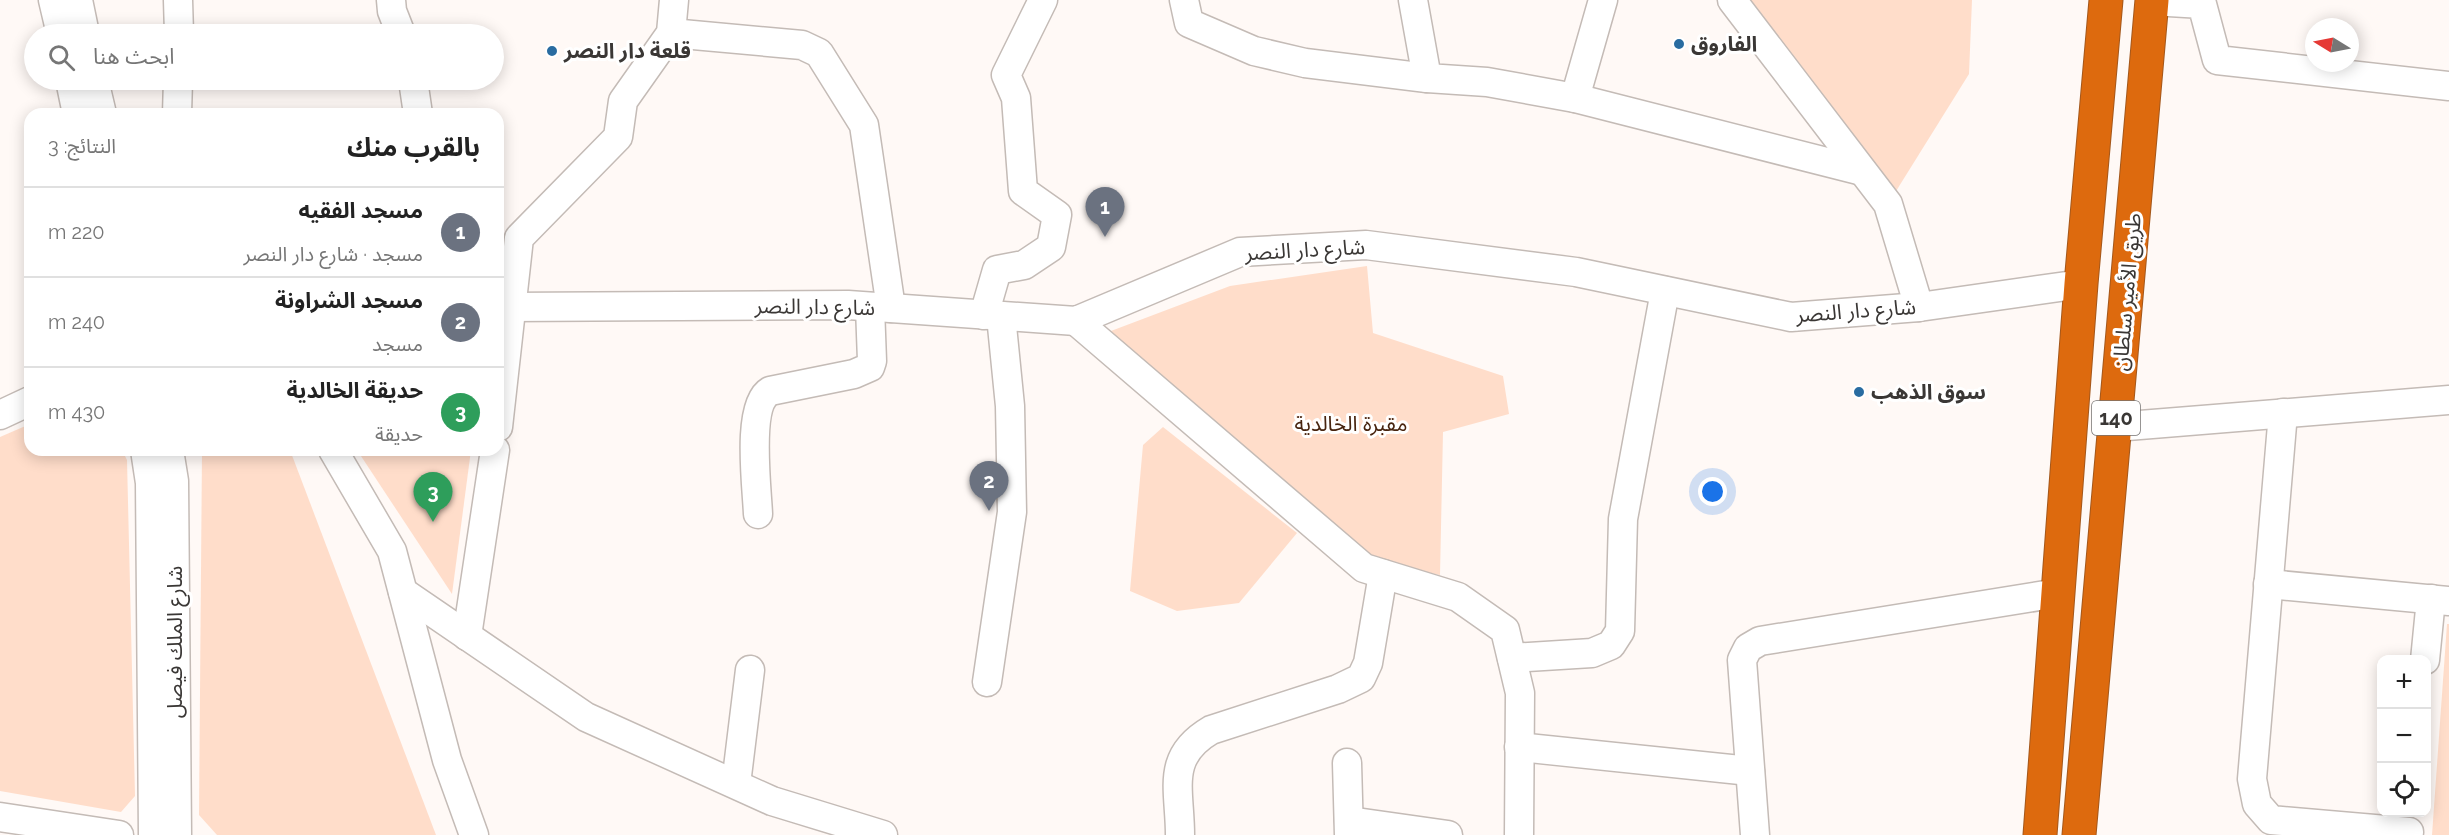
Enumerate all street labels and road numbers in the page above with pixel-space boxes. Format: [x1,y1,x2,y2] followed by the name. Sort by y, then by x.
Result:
[2107,212,2147,372] street label: طريق الأمير سلطان
[1243,234,1366,268] street label: شارع دار النصر
[754,293,875,323] street label: شارع دار النصر
[1794,294,1917,330] street label: شارع دار النصر
[2092,401,2140,435] road number: 140
[162,566,190,718] street label: شارع الملك فيصل

